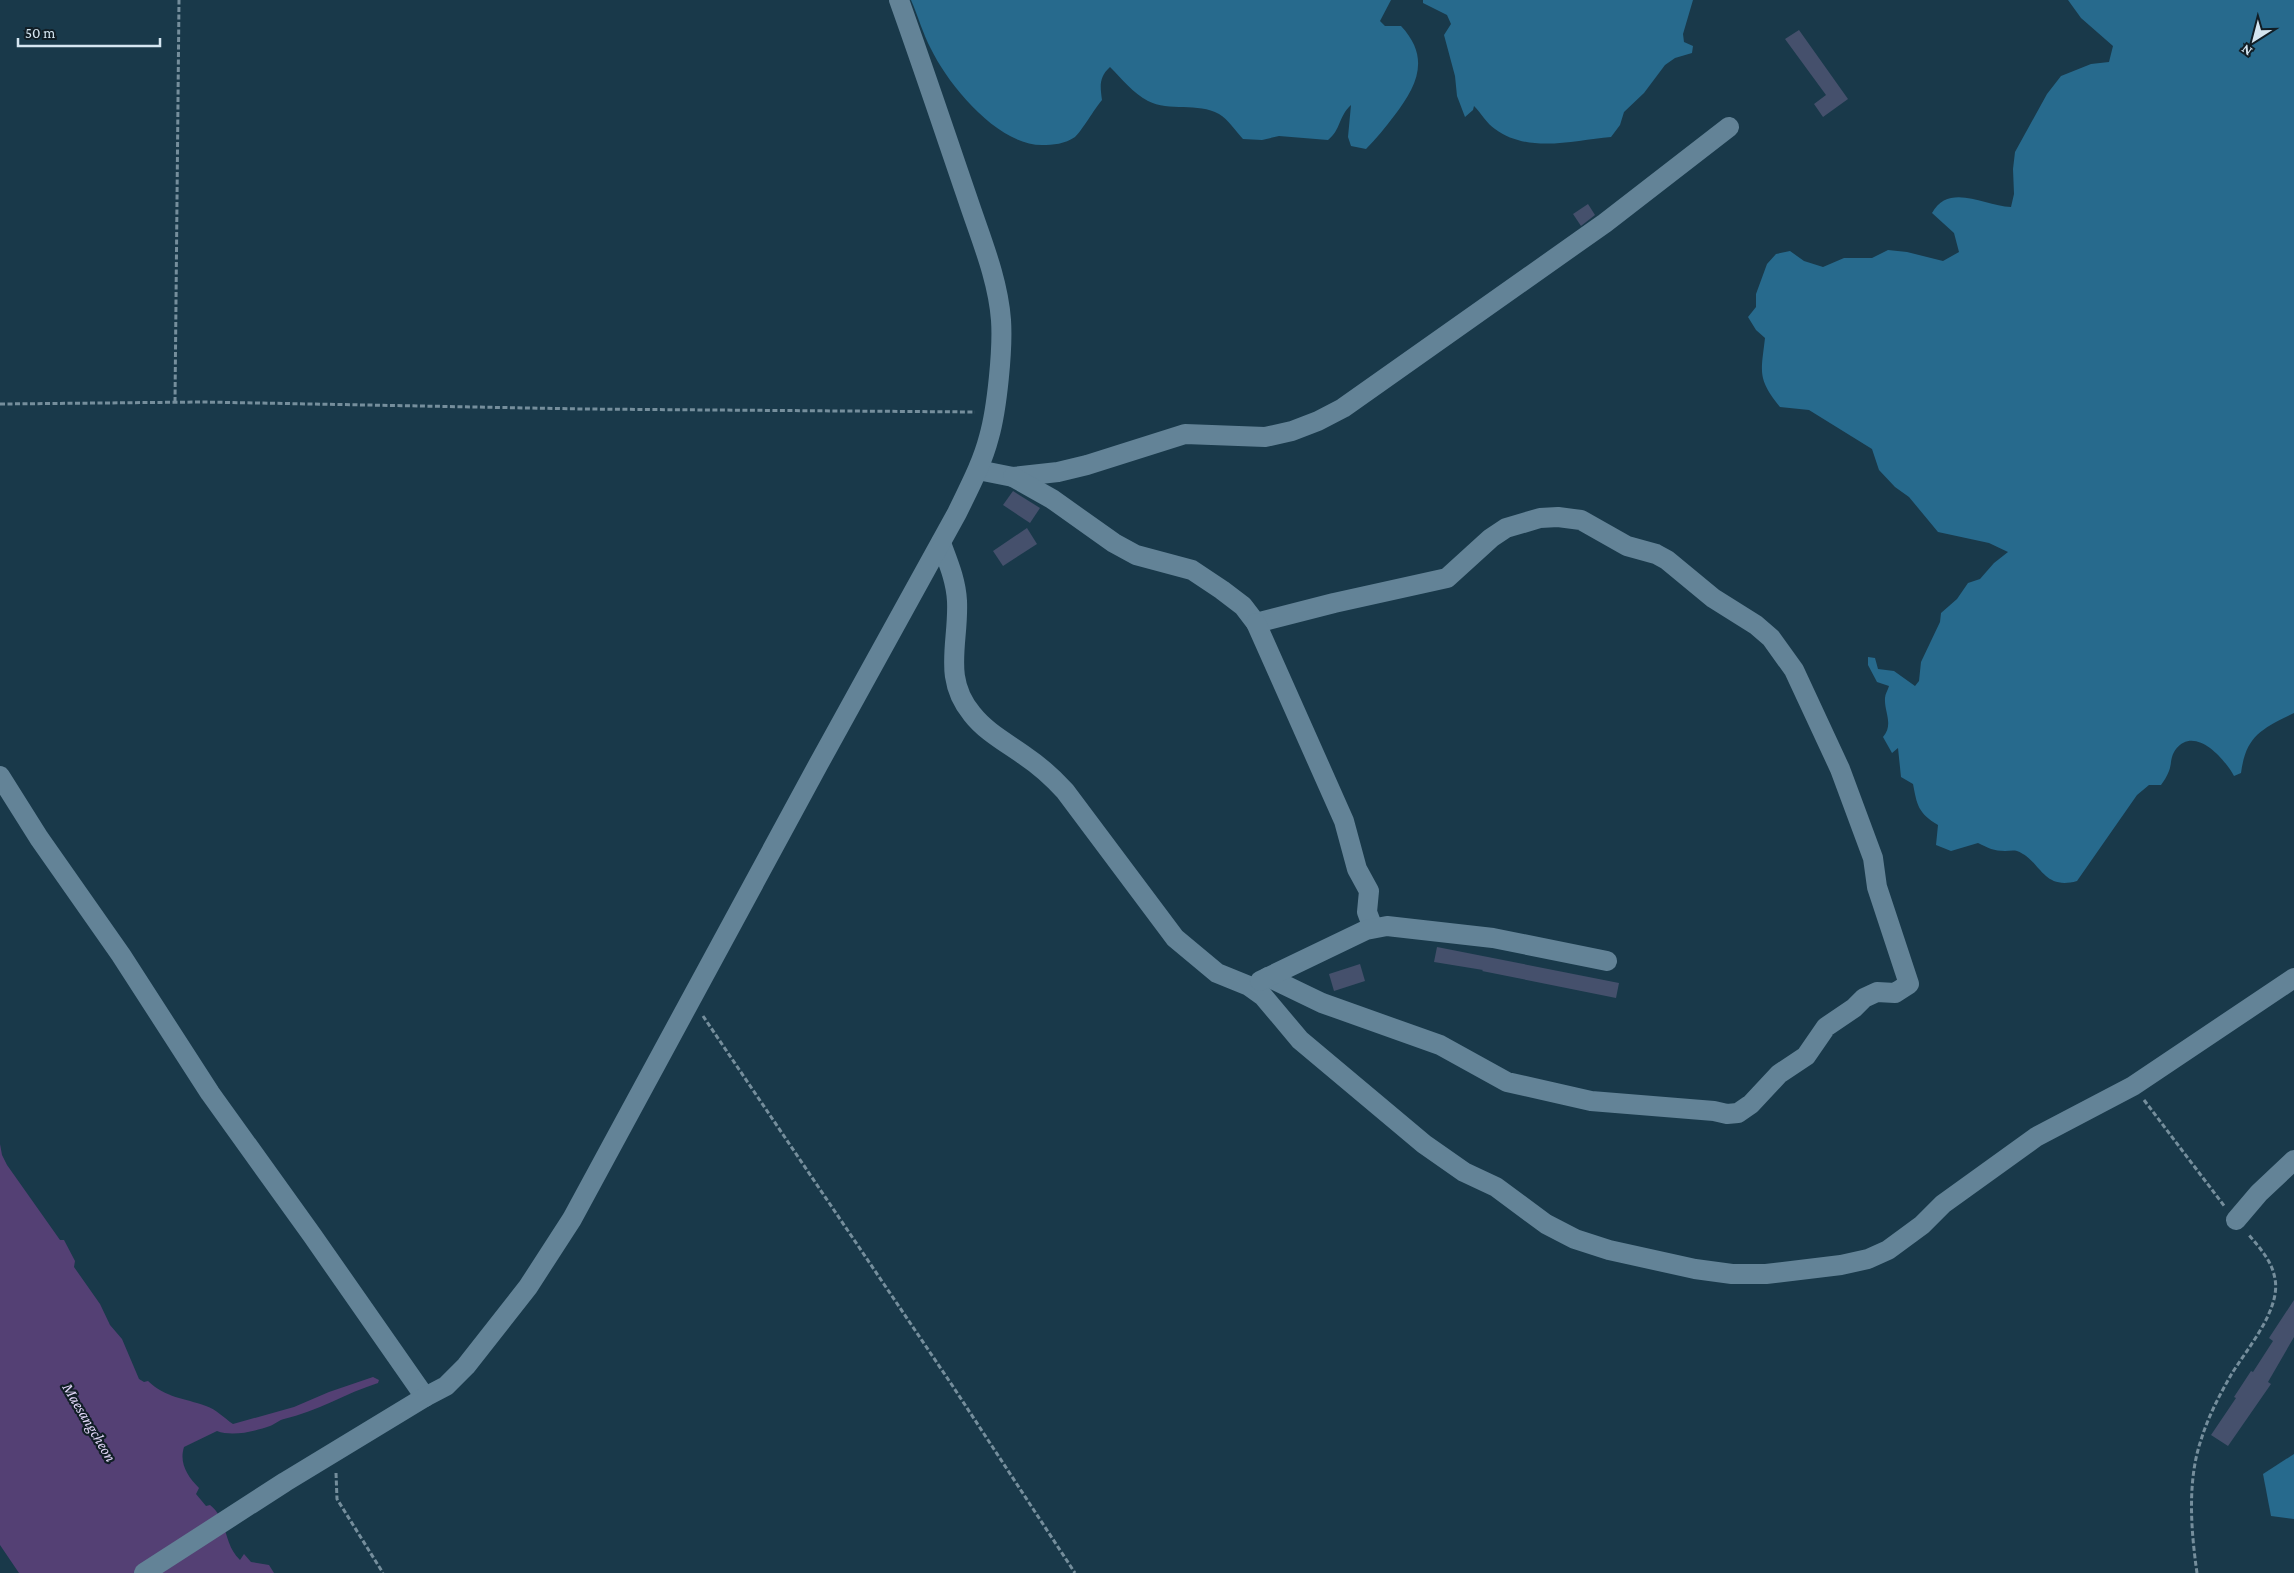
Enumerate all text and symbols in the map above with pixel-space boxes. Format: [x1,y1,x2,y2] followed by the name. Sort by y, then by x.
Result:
[18,15,160,47] scale bar
[2229,15,2279,65] north arrow
[25,25,55,41] text: 50 m
[2237,41,2255,60] text: N
[58,1379,120,1465] water label: Maesangcheon

